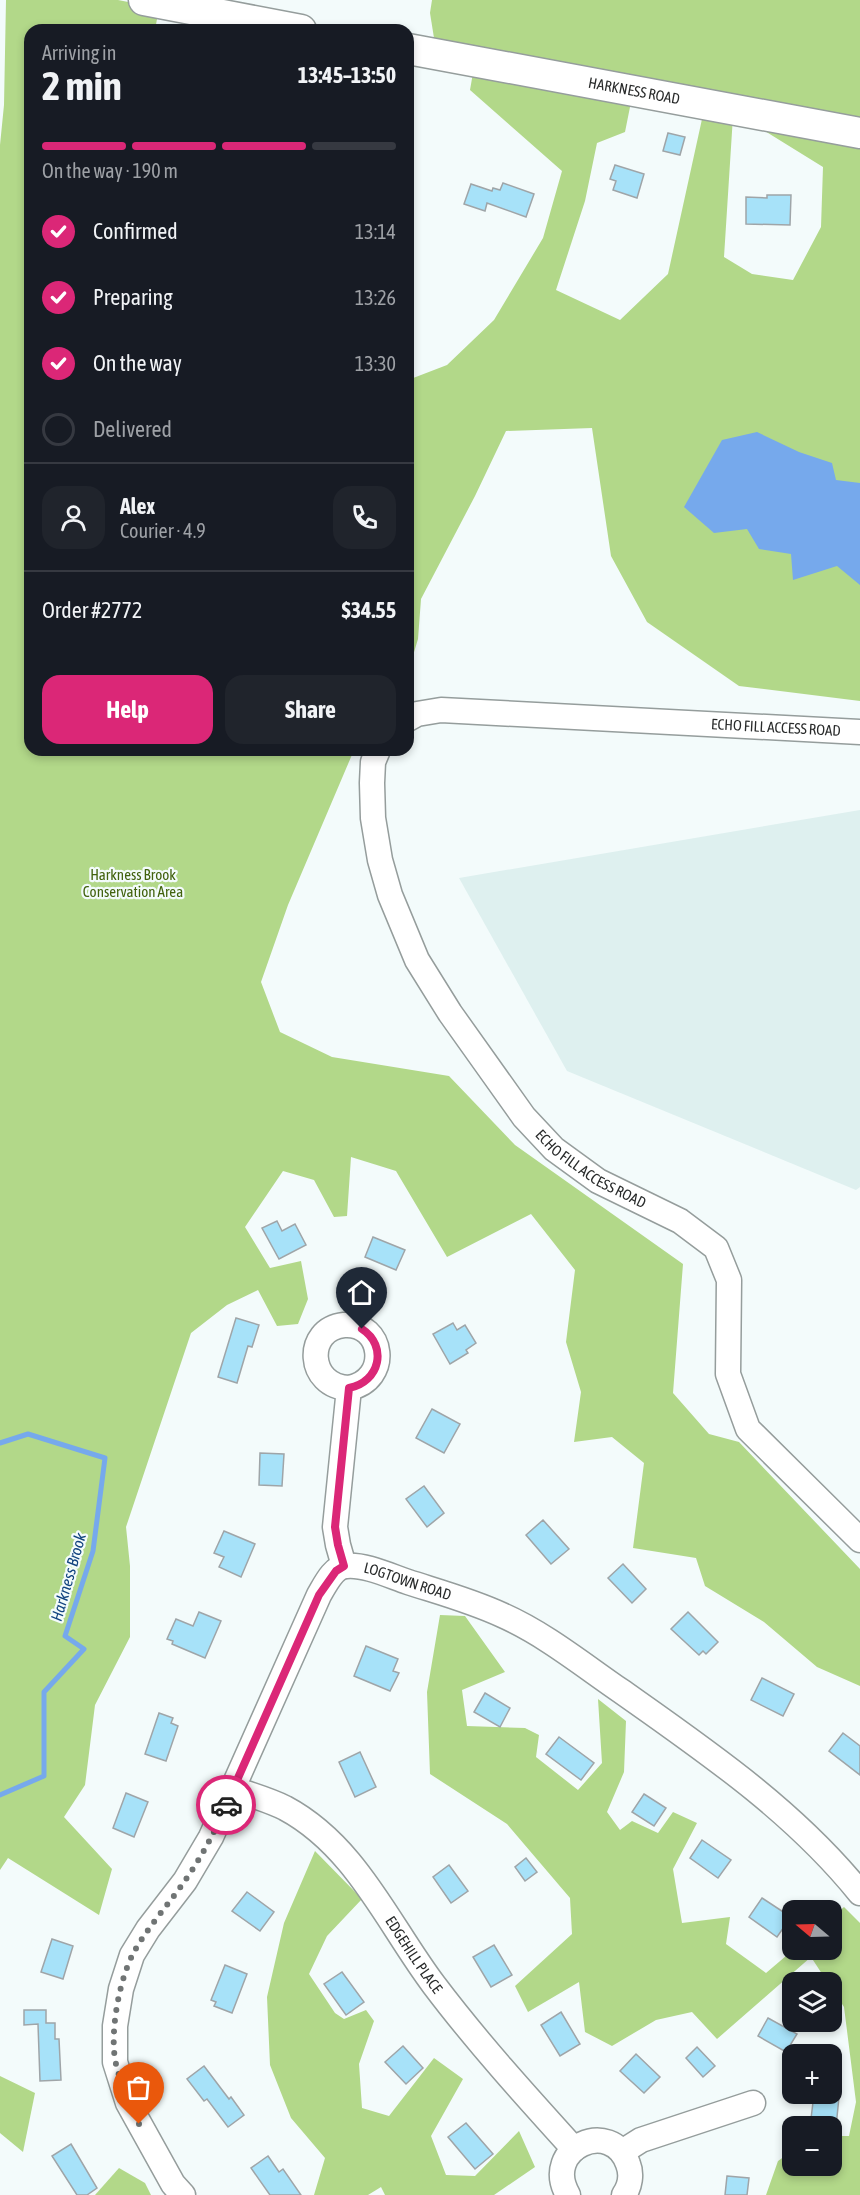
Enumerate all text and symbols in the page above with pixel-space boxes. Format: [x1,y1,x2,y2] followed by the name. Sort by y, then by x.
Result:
[42,41,116,64] text: Arriving in
[298,62,396,88] text: 13:45–13:50
[42,64,122,108] text: 2 min
[587,74,681,107] street label: HARKNESS ROAD
[42,159,178,182] text: On the way · 190 m
[42,215,75,248] icon: check
[93,218,178,244] text: Confirmed
[355,220,396,243] text: 13:14
[42,281,75,314] icon: check
[93,284,173,310] text: Preparing
[355,286,396,309] text: 13:26
[42,347,75,380] icon: check
[93,350,182,376] text: On the way
[355,352,396,375] text: 13:30
[93,416,172,442] text: Delivered
[42,486,105,549] button: person
[333,486,396,549] button: phone
[120,493,155,519] text: Alex
[120,519,206,542] text: Courier · 4.9
[42,597,142,623] text: Order #2772
[341,597,396,623] text: $34.55
[42,675,213,744] button: Help
[225,675,396,744] button: Share
[711,715,841,739] street label: ECHO FILL ACCESS ROAD
[83,866,183,900] park label: Harkness Brook Conservation Area
[532,1126,649,1211] street label: ECHO FILL ACCESS ROAD
[336,1267,387,1329] pin
[345,1276,378,1309] icon: home
[47,1530,89,1623] water label: Harkness Brook
[362,1559,453,1603] street label: LOGTOWN ROAD
[196,1775,256,1835] courier
[210,1789,243,1822] icon: car
[782,1900,842,1960] north arrow
[782,1900,842,2176] map controls
[382,1913,447,1997] street label: EDGEHILL PLACE
[782,1972,842,2032] button: layers
[782,2044,842,2104] button: +
[113,2062,164,2124] pin
[122,2071,155,2104] icon: bag
[782,2116,842,2176] button: −

